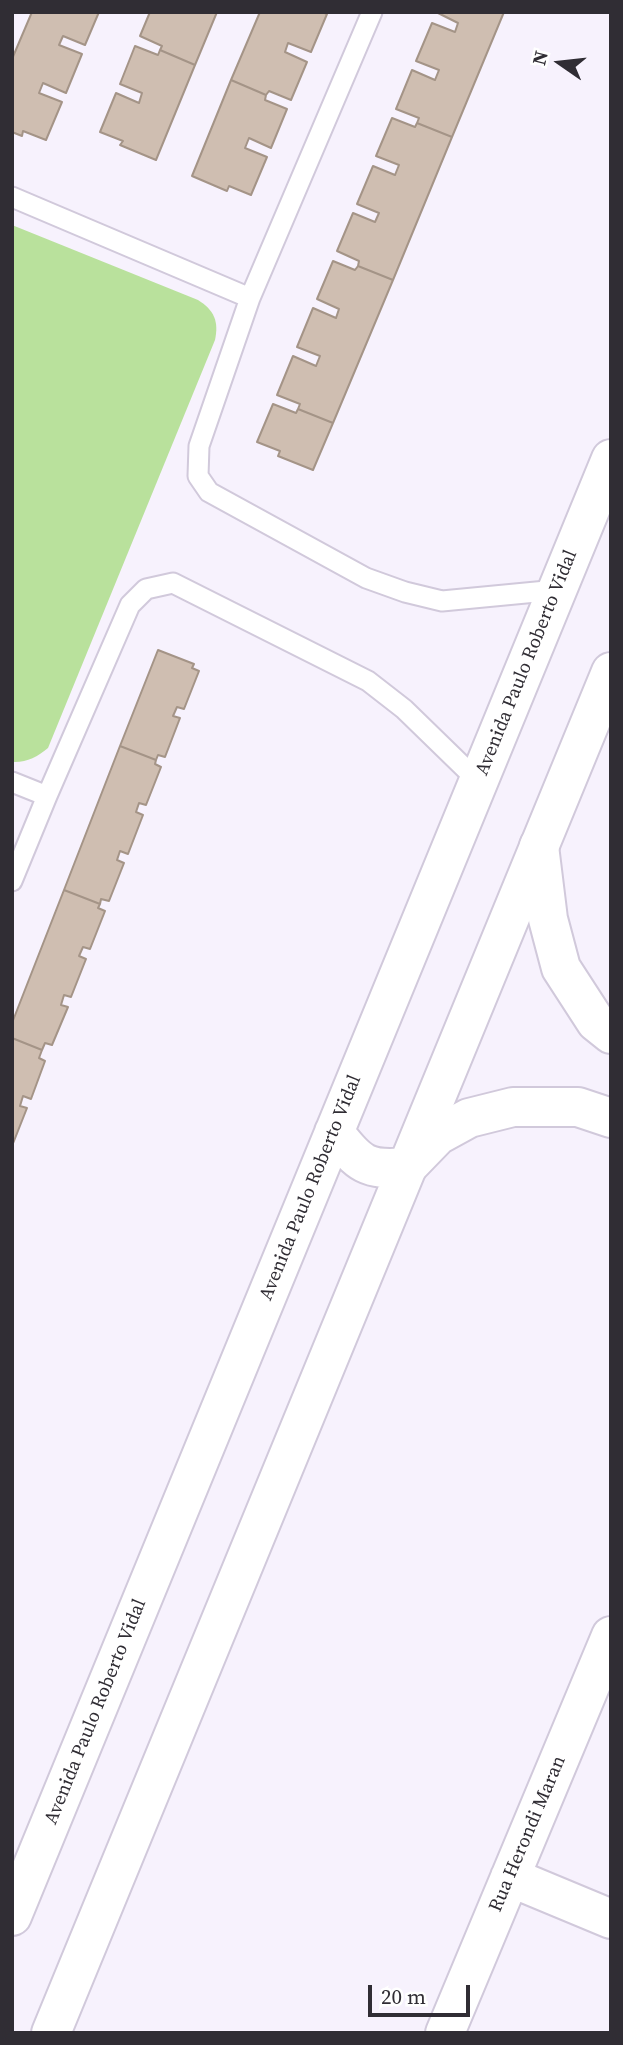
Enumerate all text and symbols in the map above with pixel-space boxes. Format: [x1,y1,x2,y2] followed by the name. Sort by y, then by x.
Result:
[525,28,595,98] north arrow
[525,48,554,68] text: N
[471,547,583,779] street label: Avenida Paulo Roberto Vidal
[255,1072,367,1304] street label: Avenida Paulo Roberto Vidal
[40,1596,152,1828] street label: Avenida Paulo Roberto Vidal
[485,1752,571,1916] street label: Rua Herondi Maran
[371,1972,472,2016] scale bar
[381,1982,426,2011] text: 20 m

